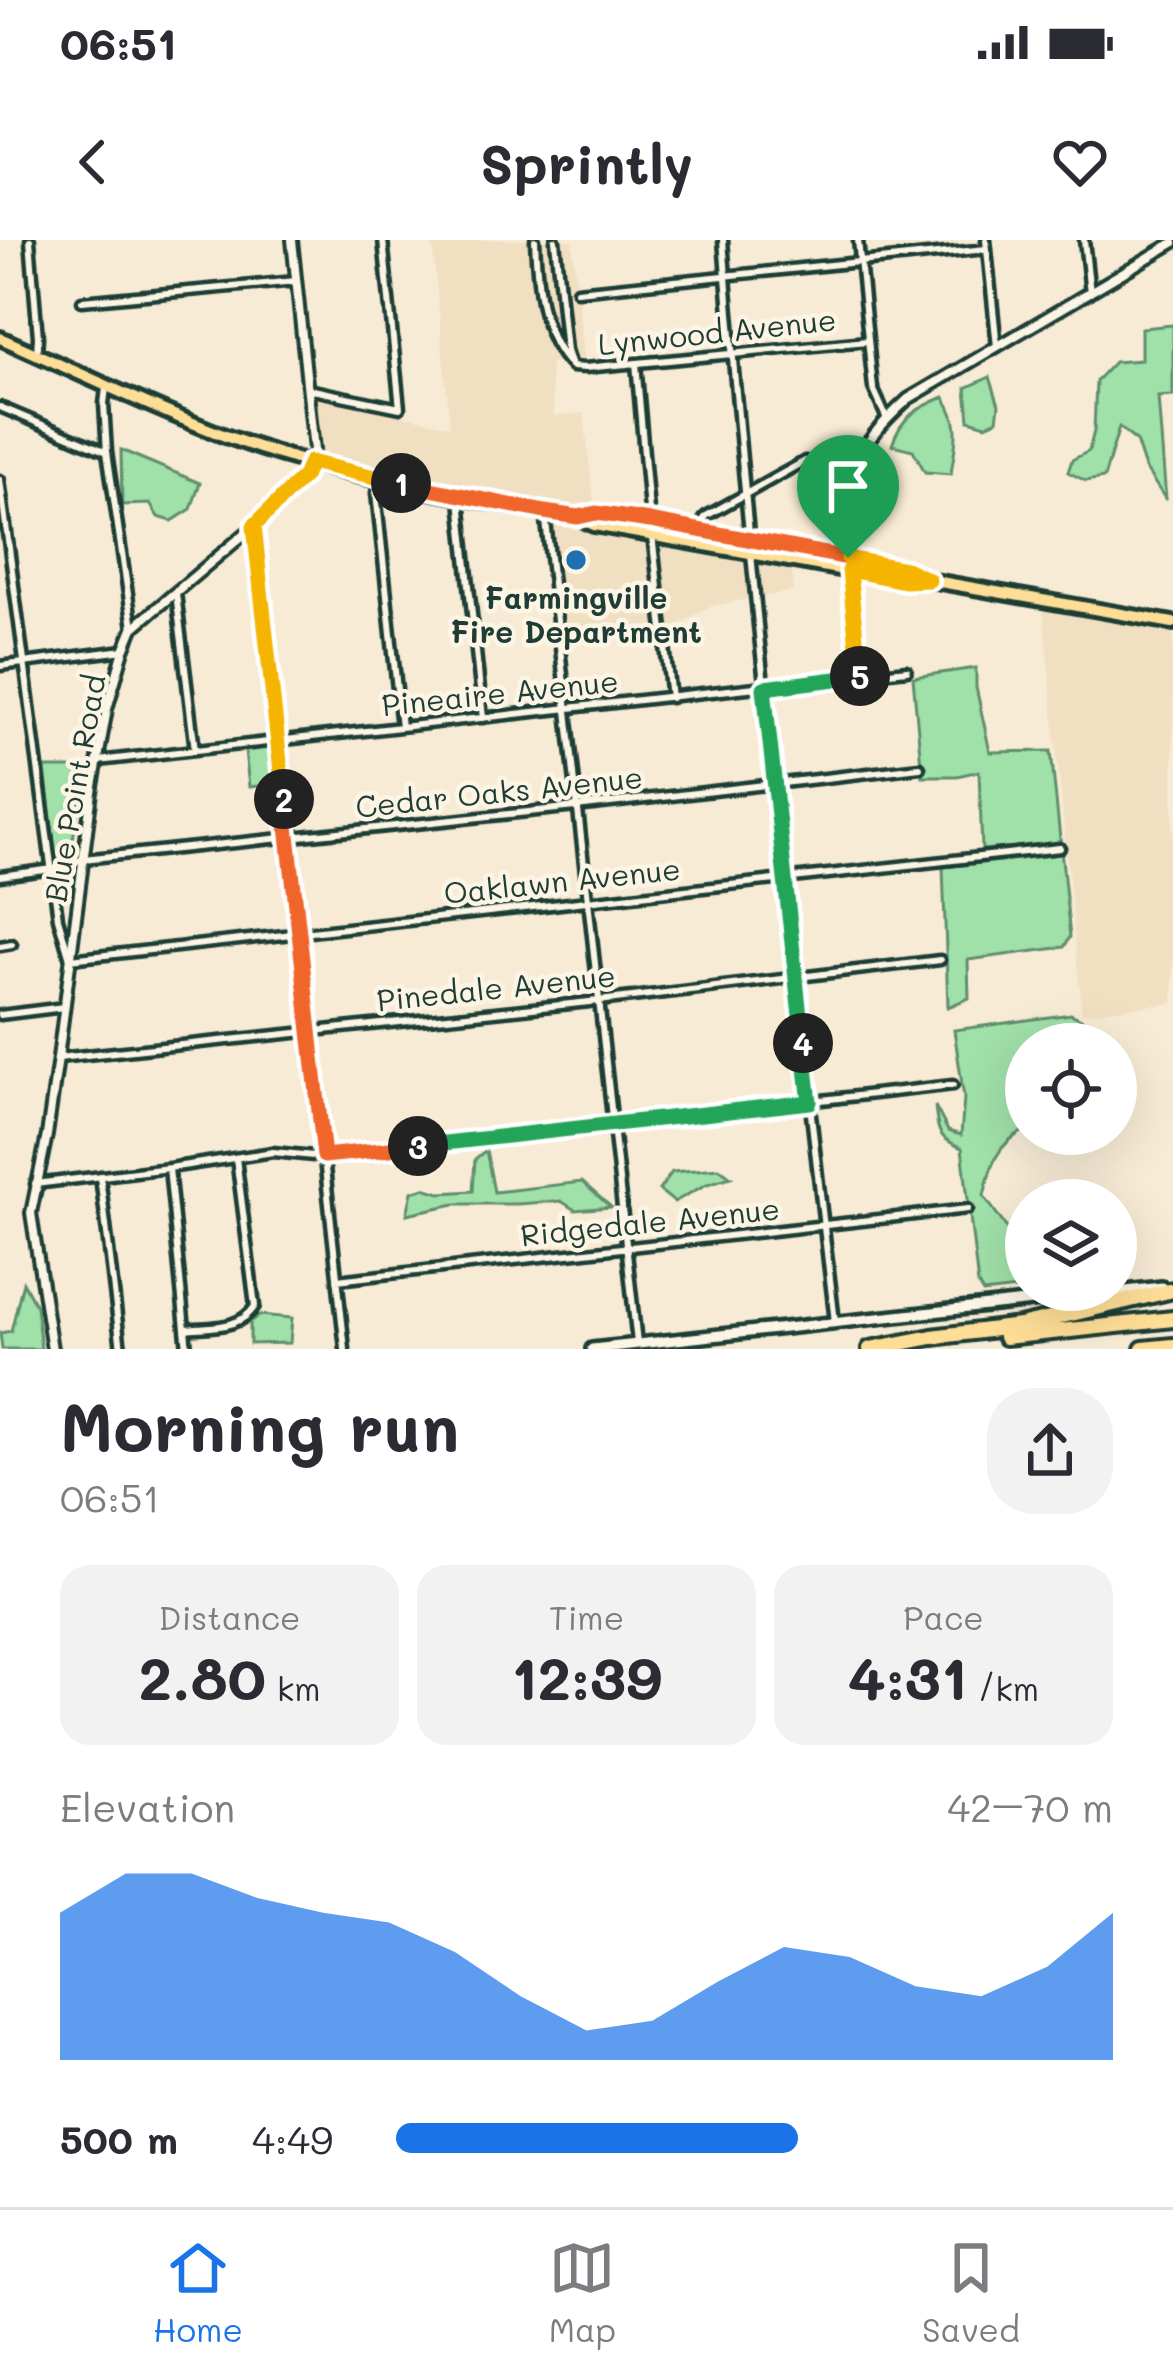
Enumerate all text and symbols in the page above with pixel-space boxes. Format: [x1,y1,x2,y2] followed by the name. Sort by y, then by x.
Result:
[60,13,177,71] text: 06:51
[480,127,693,198] text: Sprintly
[60,129,126,195] icon: back
[1047,129,1113,195] icon: heart
[596,299,838,363] street label: Lynwood Avenue
[797,435,899,558] pin
[371,453,431,513] pin: 1
[815,453,881,519] icon: arrive
[394,461,408,504] text: 1
[563,547,589,573] marker: Farmingville Fire Department
[450,577,702,651] place label: Farmingville Fire Department
[830,646,890,706] pin: 5
[850,654,870,697] text: 5
[380,660,620,724] street label: Pineaire Avenue
[34,671,114,905] street label: Blue Point Road
[353,756,645,826] street label: Cedar Oaks Avenue
[254,769,314,829] pin: 2
[275,777,293,820] text: 2
[442,848,682,912] street label: Oaklawn Avenue
[375,955,617,1019] street label: Pinedale Avenue
[773,1013,833,1073] pin: 4
[793,1021,813,1064] text: 4
[1005,1023,1137,1311] map controls
[1005,1023,1137,1155] button: locate
[388,1116,448,1176] pin: 3
[408,1124,428,1167] text: 3
[1005,1179,1137,1311] button: layers
[518,1187,782,1255] street label: Ridgedale Avenue
[60,1383,459,1469] text: Morning run
[987,1388,1113,1514] button: share
[60,1471,160,1522] text: 06:51
[159,1595,301,1638] text: Distance
[549,1595,624,1638] text: Time
[903,1595,984,1638] text: Pace
[138,1638,266,1716] text: 2.80
[511,1638,662,1716] text: 12:39
[848,1638,967,1716] text: 4:31
[266,1666,321,1709] text: km
[967,1666,1039,1709] text: /km
[60,1781,235,1832] text: Elevation
[947,1781,1113,1832] text: 42–70 m
[60,2113,178,2164] text: 500 m
[252,2113,333,2164] text: 4:49
[153,2235,243,2350] tab: Home
[549,2235,616,2350] tab: Map
[922,2235,1020,2350] tab: Saved

